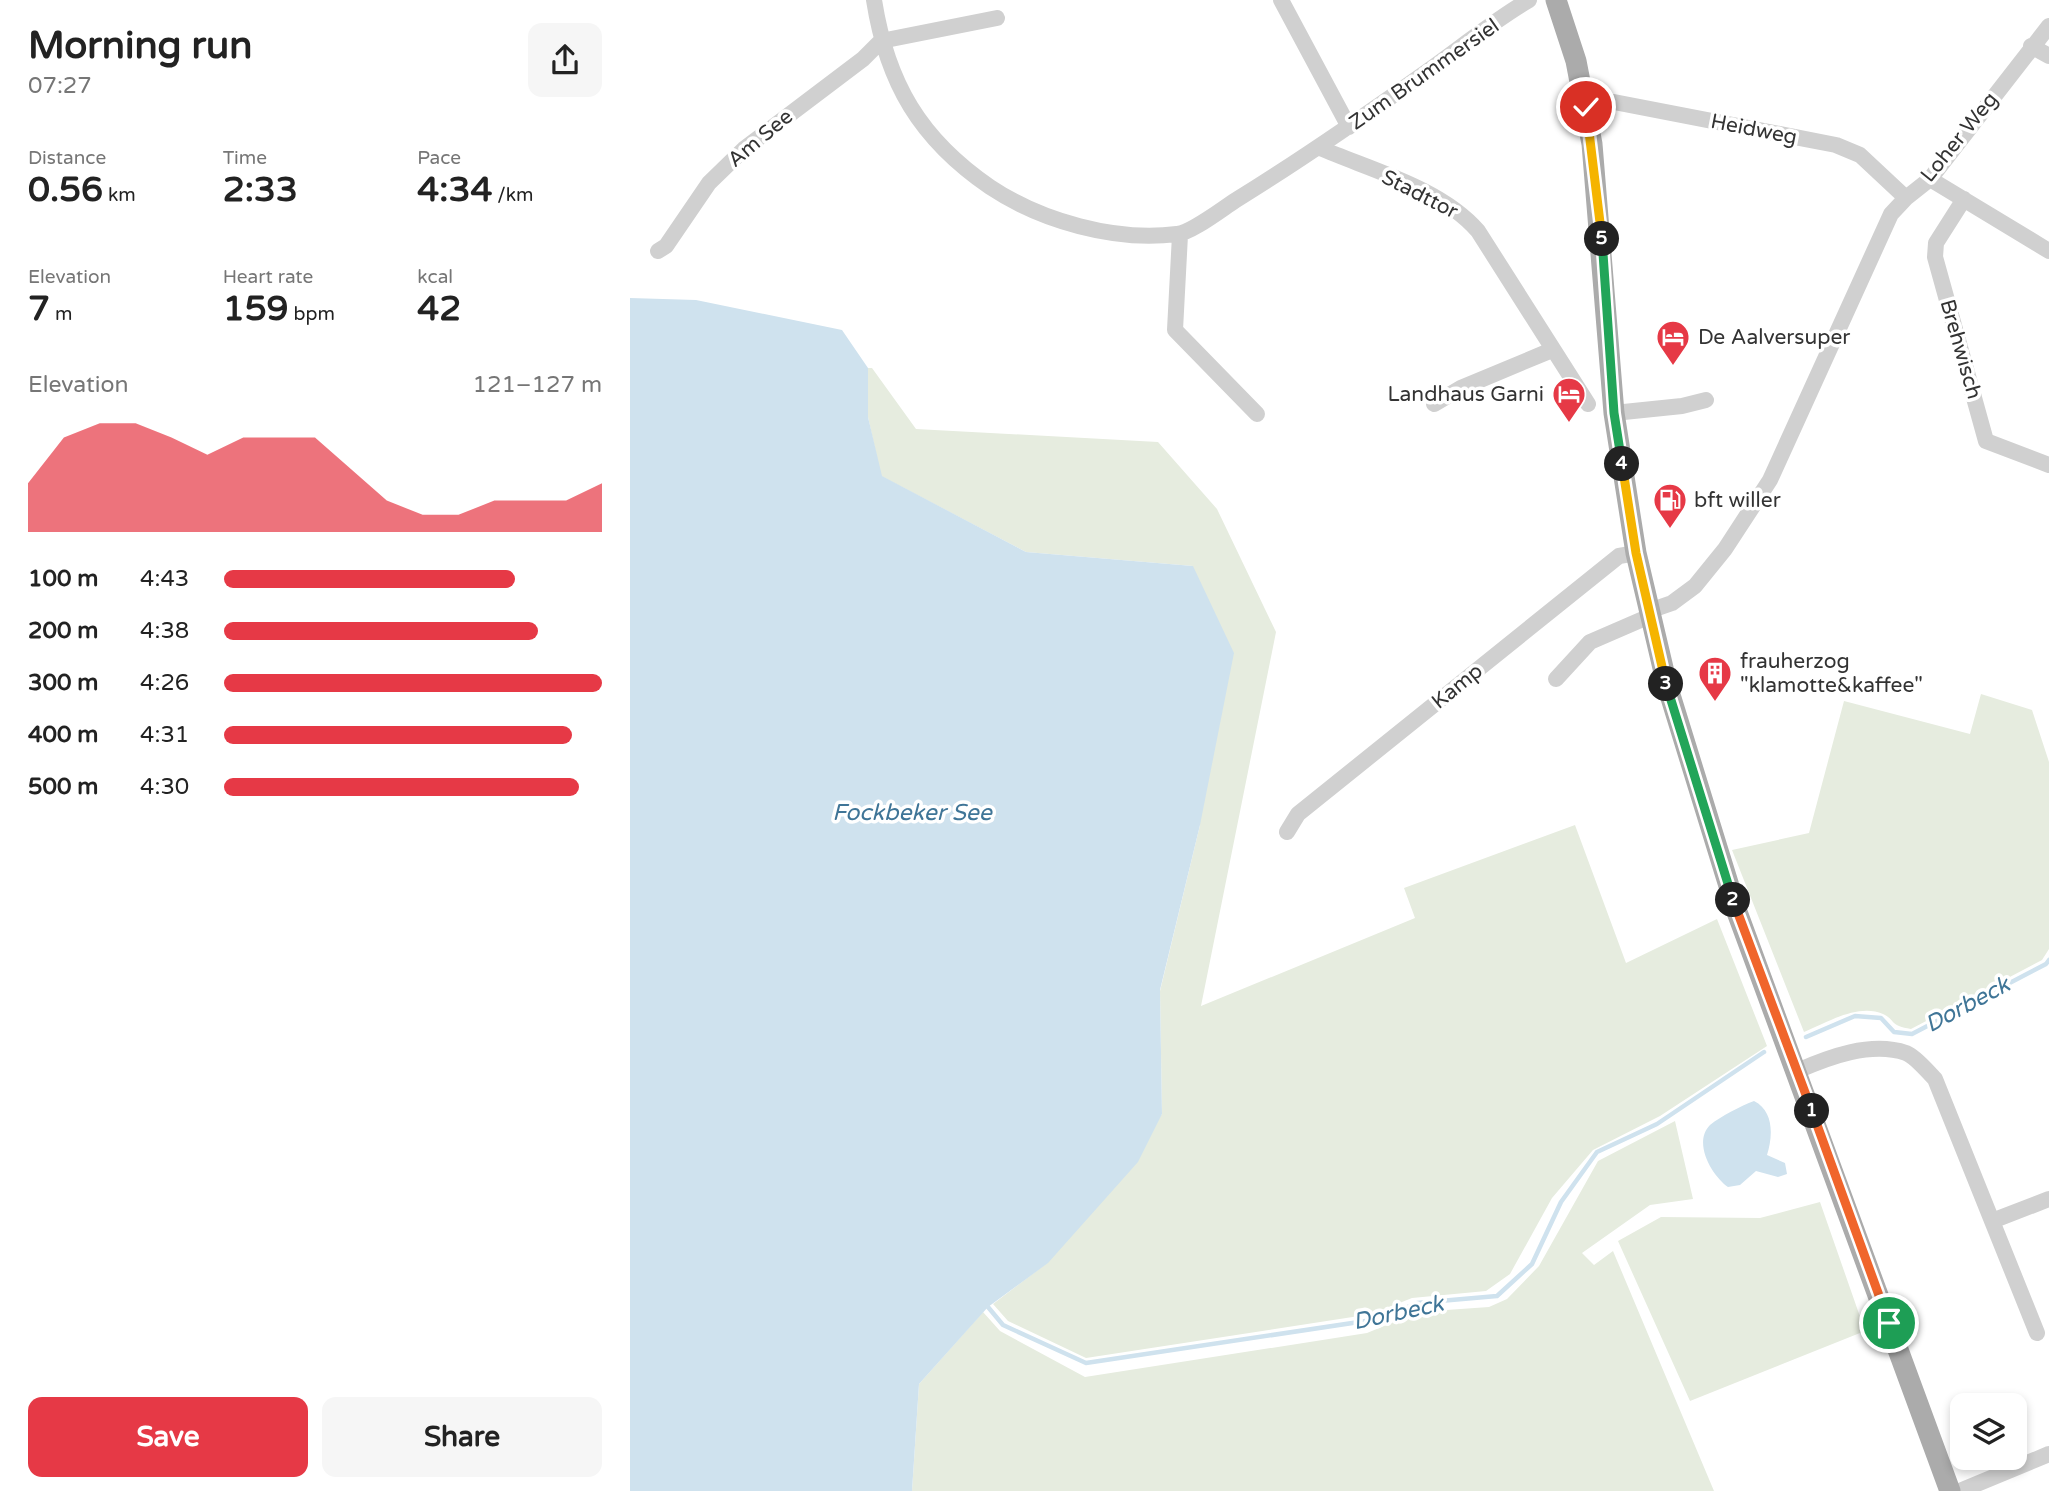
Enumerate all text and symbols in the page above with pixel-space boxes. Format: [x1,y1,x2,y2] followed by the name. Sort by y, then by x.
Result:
[1345,13,1504,135] street label: Zum Brummersiel
[28,23,252,69] text: Morning run
[528,23,602,97] button: share
[28,72,92,100] text: 07:27
[1556,77,1616,137] pin
[1916,87,2003,187] street label: Loher Weg
[1567,88,1605,126] icon: check
[723,104,798,173] street label: Am See
[1709,109,1799,150] street label: Heidweg
[28,147,106,169] text: Distance
[223,147,267,169] text: Time
[417,147,461,169] text: Pace
[1377,165,1462,224] street label: Stadttor
[28,169,103,211] text: 0.56
[223,169,298,211] text: 2:33
[417,169,492,211] text: 4:34
[103,184,136,206] text: km
[492,184,534,206] text: /km
[1584,222,1620,256] pin: 5
[1596,227,1607,249] text: 5
[28,266,111,288] text: Elevation
[223,266,313,288] text: Heart rate
[417,266,453,288] text: kcal
[28,288,50,330] text: 7
[223,288,289,330] text: 159
[417,288,461,330] text: 42
[1934,296,1987,402] street label: Brehwisch
[50,303,72,325] text: m
[289,303,335,325] text: bpm
[1654,318,1692,367] hotel icon: De Aalversuper
[1698,325,1850,350] place label: De Aalversuper
[28,371,129,399] text: Elevation
[473,371,602,399] text: 121–127 m
[1550,375,1588,424] hotel icon: Landhaus Garni
[1387,382,1544,407] place label: Landhaus Garni
[1604,447,1640,482] pin: 4
[1616,452,1627,474] text: 4
[1651,481,1689,530] fuel station icon: bft willer
[1694,488,1781,513] place label: bft willer
[28,565,98,593] text: 100 m
[140,565,189,593] text: 4:43
[28,617,98,645] text: 200 m
[140,617,189,645] text: 4:38
[1740,649,1923,698] place label: frauherzog "klamotte&kaffee"
[1696,654,1734,703] building icon: frauherzog "klamotte&kaffee"
[1427,658,1488,714] street label: Kamp
[1648,666,1684,702] pin: 3
[28,669,98,697] text: 300 m
[140,669,189,697] text: 4:26
[1660,672,1671,694] text: 3
[28,721,98,749] text: 400 m
[140,721,189,749] text: 4:31
[28,773,98,801] text: 500 m
[140,773,189,801] text: 4:30
[832,799,994,827] water label: Fockbeker See
[1716,883,1750,918] pin: 2
[1727,888,1738,910] text: 2
[1920,970,2016,1039] water label: Dorbeck
[1794,1094,1830,1128] pin: 1
[1806,1099,1817,1121] text: 1
[1350,1289,1448,1336] water label: Dorbeck
[1859,1293,1919,1353] pin
[1870,1304,1908,1342] icon: arrive
[1950,1393,2027,1470] map controls
[1950,1393,2027,1470] button: layers
[28,1397,308,1477] button: Save
[322,1397,602,1477] button: Share

